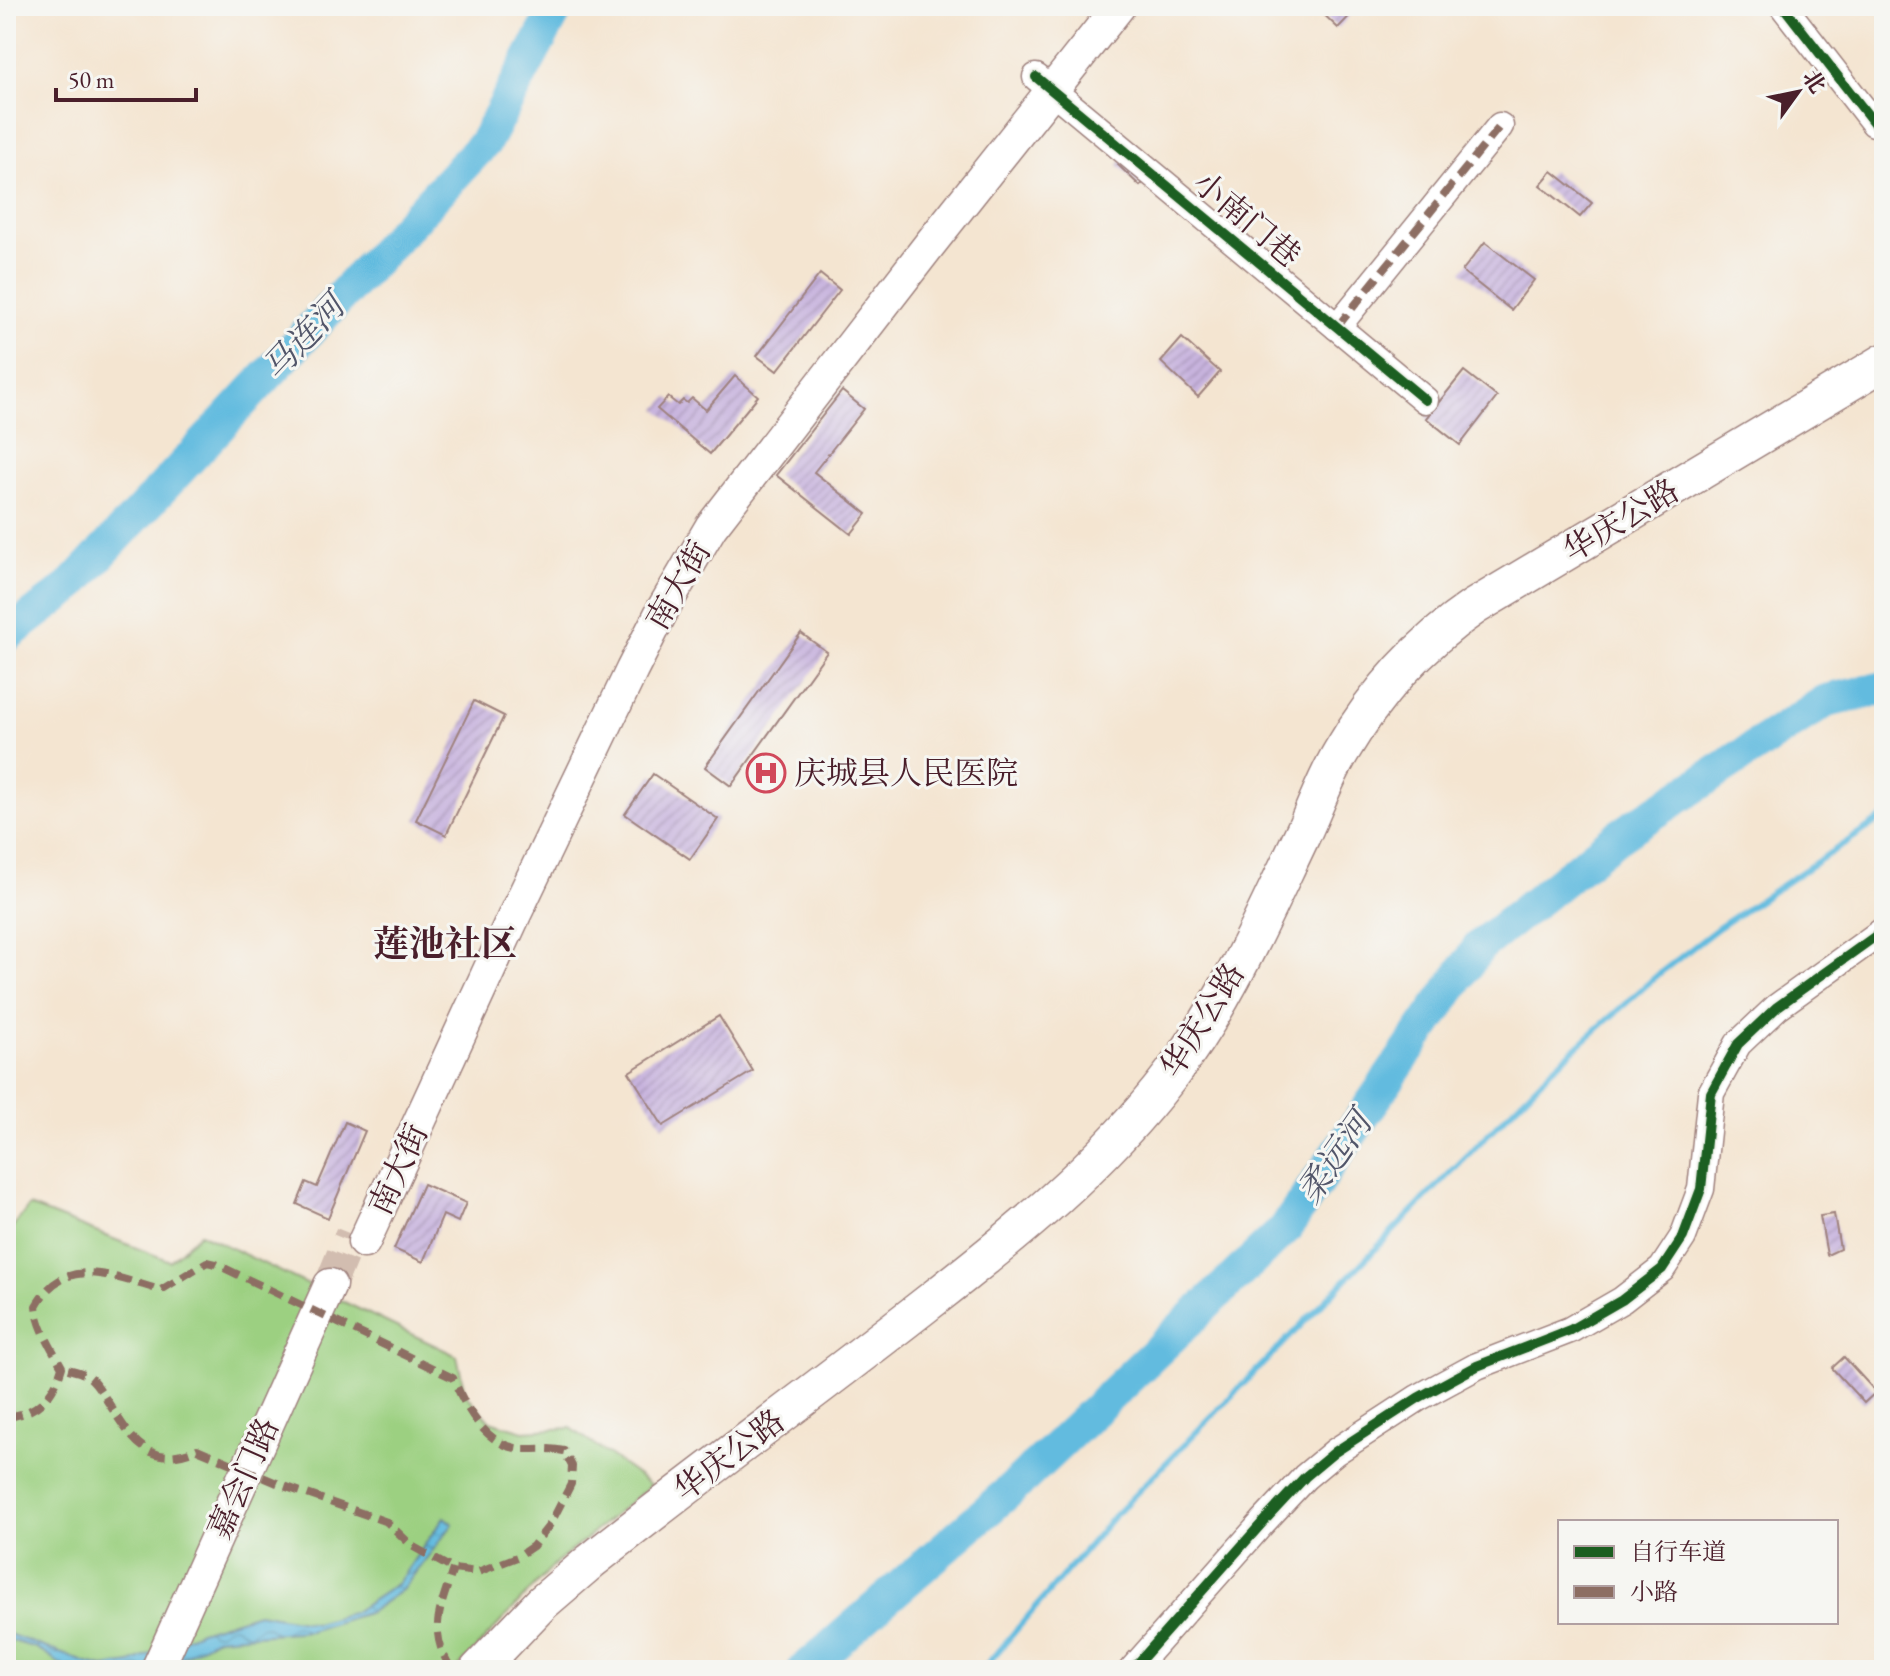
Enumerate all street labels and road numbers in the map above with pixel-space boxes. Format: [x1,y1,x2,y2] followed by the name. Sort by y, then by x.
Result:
[1184,162,1310,276] street label: 小南门巷
[1555,469,1687,571] street label: 华庆公路
[636,533,720,637] street label: 南大街
[1150,955,1254,1085] street label: 华庆公路
[359,1117,437,1221] street label: 南大街
[665,1400,793,1510] street label: 华庆公路
[198,1411,288,1545] street label: 嘉会门路

